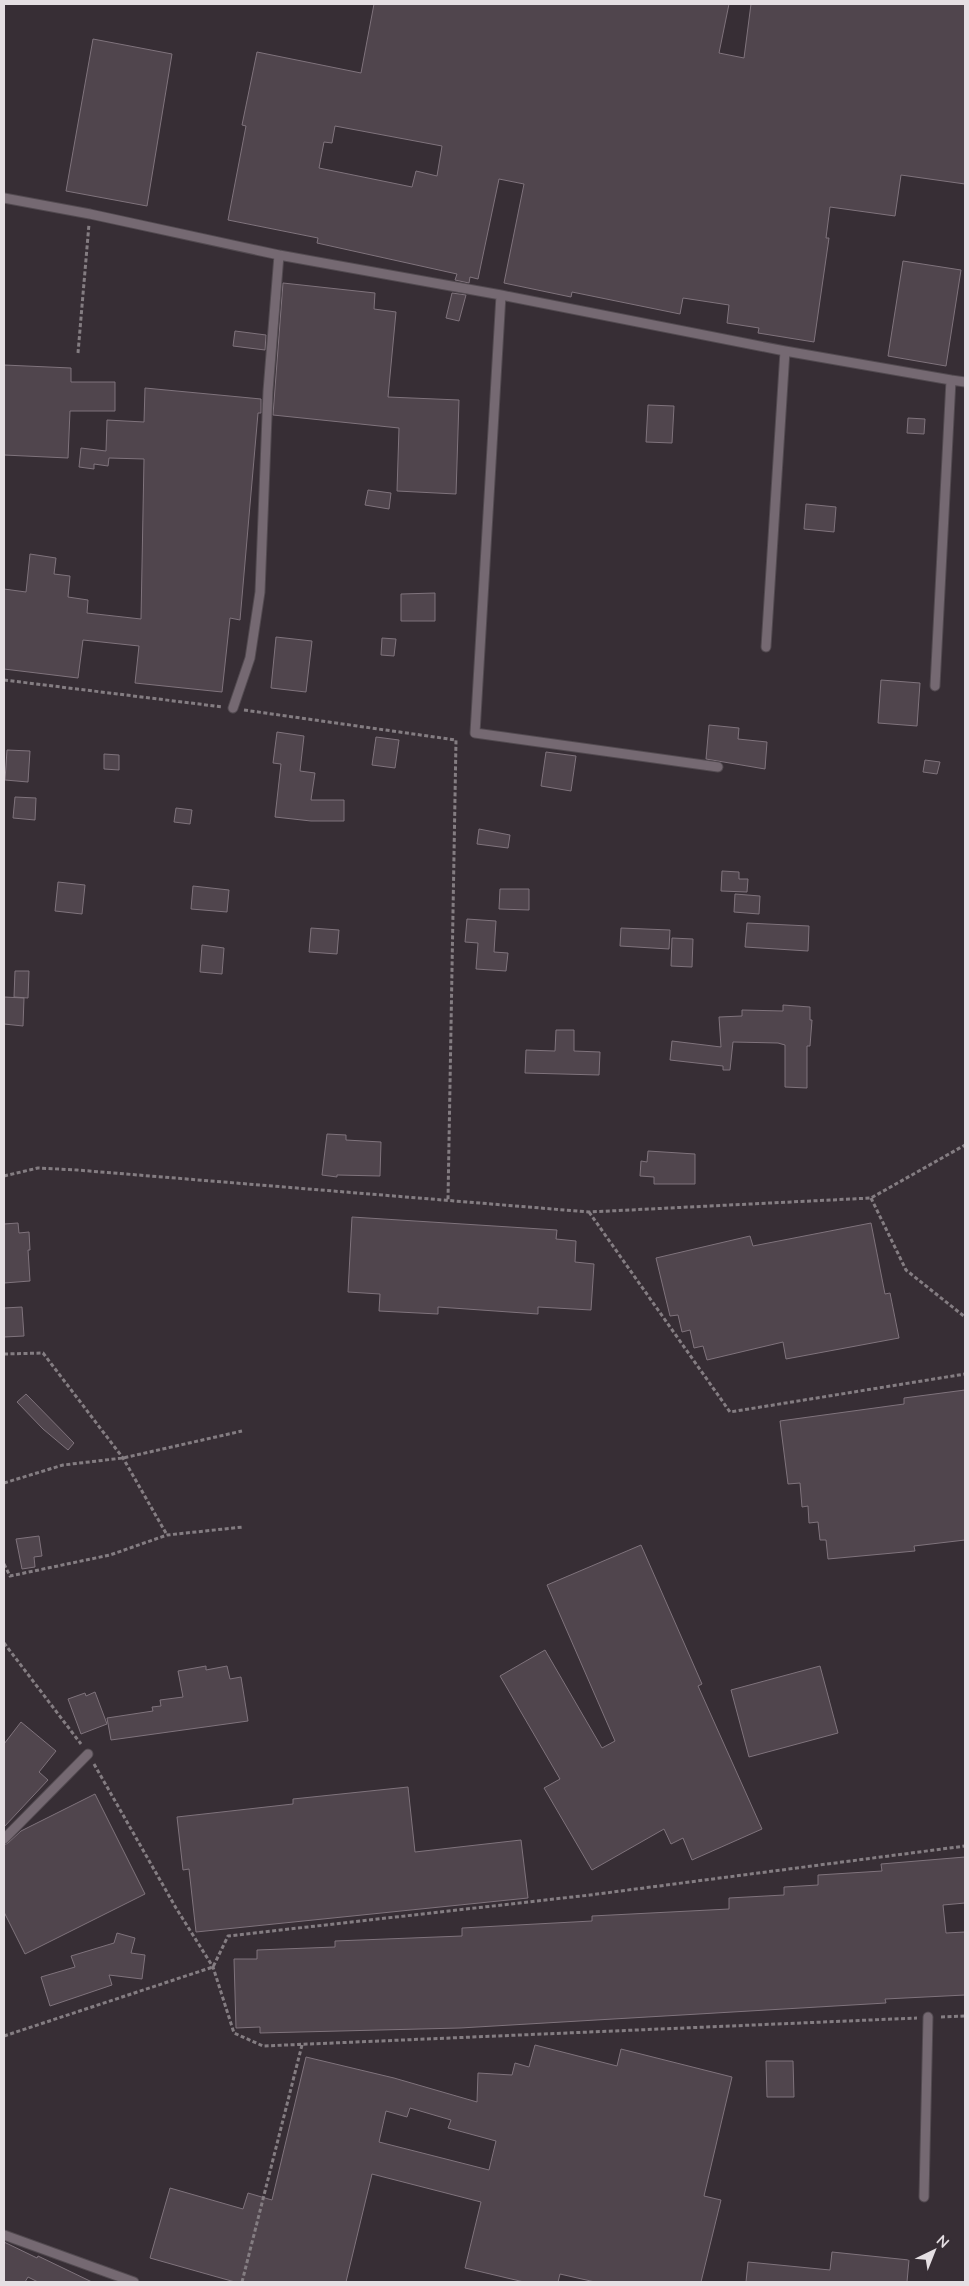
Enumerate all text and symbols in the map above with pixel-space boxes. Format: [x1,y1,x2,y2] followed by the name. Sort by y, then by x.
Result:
[909,2226,959,2276] north arrow
[933,2231,953,2251] text: N

